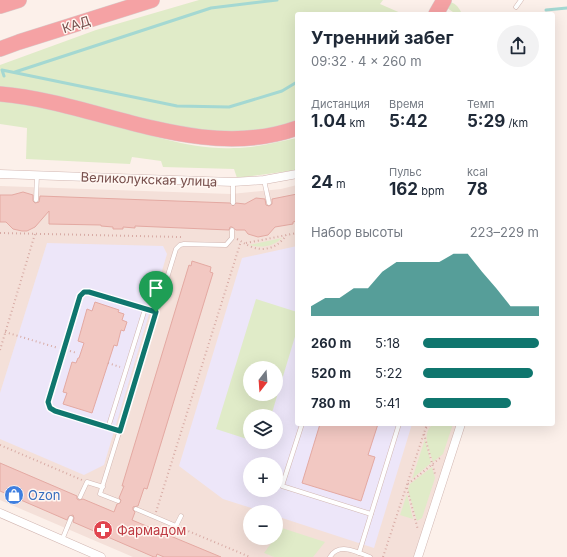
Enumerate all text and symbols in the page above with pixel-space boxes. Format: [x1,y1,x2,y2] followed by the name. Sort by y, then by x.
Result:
[60,12,92,36] street label: КАД
[497,25,539,67] button: share
[311,27,454,48] text: Утренний забег
[311,53,422,69] text: 09:32 · 4 × 260 m
[311,97,370,111] text: Дистанция
[389,97,424,111] text: Время
[467,97,495,111] text: Темп
[311,111,346,131] text: 1.04
[389,111,428,131] text: 5:42
[467,111,505,131] text: 5:29
[346,116,365,130] text: km
[505,116,528,130] text: /km
[389,165,422,179] text: Пульс
[467,165,488,179] text: kcal
[80,169,218,189] street label: Великолукская улица
[311,172,333,192] text: 24
[333,177,346,191] text: m
[389,179,418,199] text: 162
[467,179,488,199] text: 78
[418,184,444,198] text: bpm
[311,224,403,240] text: Набор высоты
[470,224,539,240] text: 223–229 m
[139,271,173,312] pin
[145,277,167,299] icon: arrive
[311,335,351,351] text: 260 m
[375,335,400,351] text: 5:18
[243,361,283,401] north arrow
[243,361,283,545] map controls
[311,365,351,381] text: 520 m
[375,365,403,381] text: 5:22
[311,395,351,411] text: 780 m
[375,395,400,411] text: 5:41
[243,409,283,449] button: layers
[243,457,283,497] button: +
[3,484,25,506] shop icon: Ozon
[28,487,60,503] place label: Ozon
[243,505,283,545] button: −
[92,519,114,541] pharmacy icon: Фармадом
[117,522,186,538] place label: Фармадом

